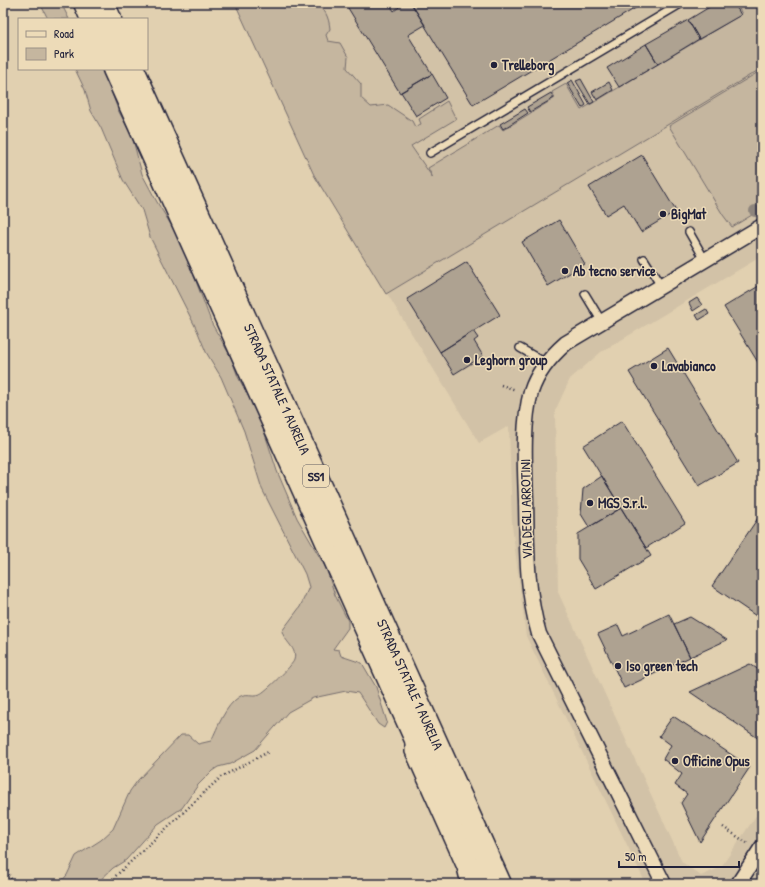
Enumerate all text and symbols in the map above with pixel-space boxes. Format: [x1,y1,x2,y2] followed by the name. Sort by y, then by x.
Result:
[18,18,148,70] legend
[54,25,74,42] text: Road
[54,45,74,62] text: Park
[501,55,554,76] place label: Trelleborg
[489,60,499,70] marker: Trelleborg
[671,204,707,225] place label: BigMat
[658,209,668,219] marker: BigMat
[573,261,656,280] place label: Ab tecno service
[560,266,570,276] marker: Ab tecno service
[240,320,315,457] street label: STRADA STATALE 1 AURELIA
[475,350,548,371] place label: Leghorn group
[462,355,472,365] marker: Leghorn group
[662,356,716,375] place label: Lavabianco
[649,361,659,371] marker: Lavabianco
[515,459,536,559] street label: VIA DEGLI ARROTINI
[303,465,329,487] road number: SS1
[598,493,647,512] place label: MGS S.r.l.
[585,498,595,508] marker: MGS S.r.l.
[373,616,448,753] street label: STRADA STATALE 1 AURELIA
[626,656,698,677] place label: Iso green tech
[613,661,623,671] marker: Iso green tech
[683,751,750,772] place label: Officine Opus
[670,756,680,766] marker: Officine Opus
[619,843,739,869] scale bar
[625,848,646,865] text: 50 m

